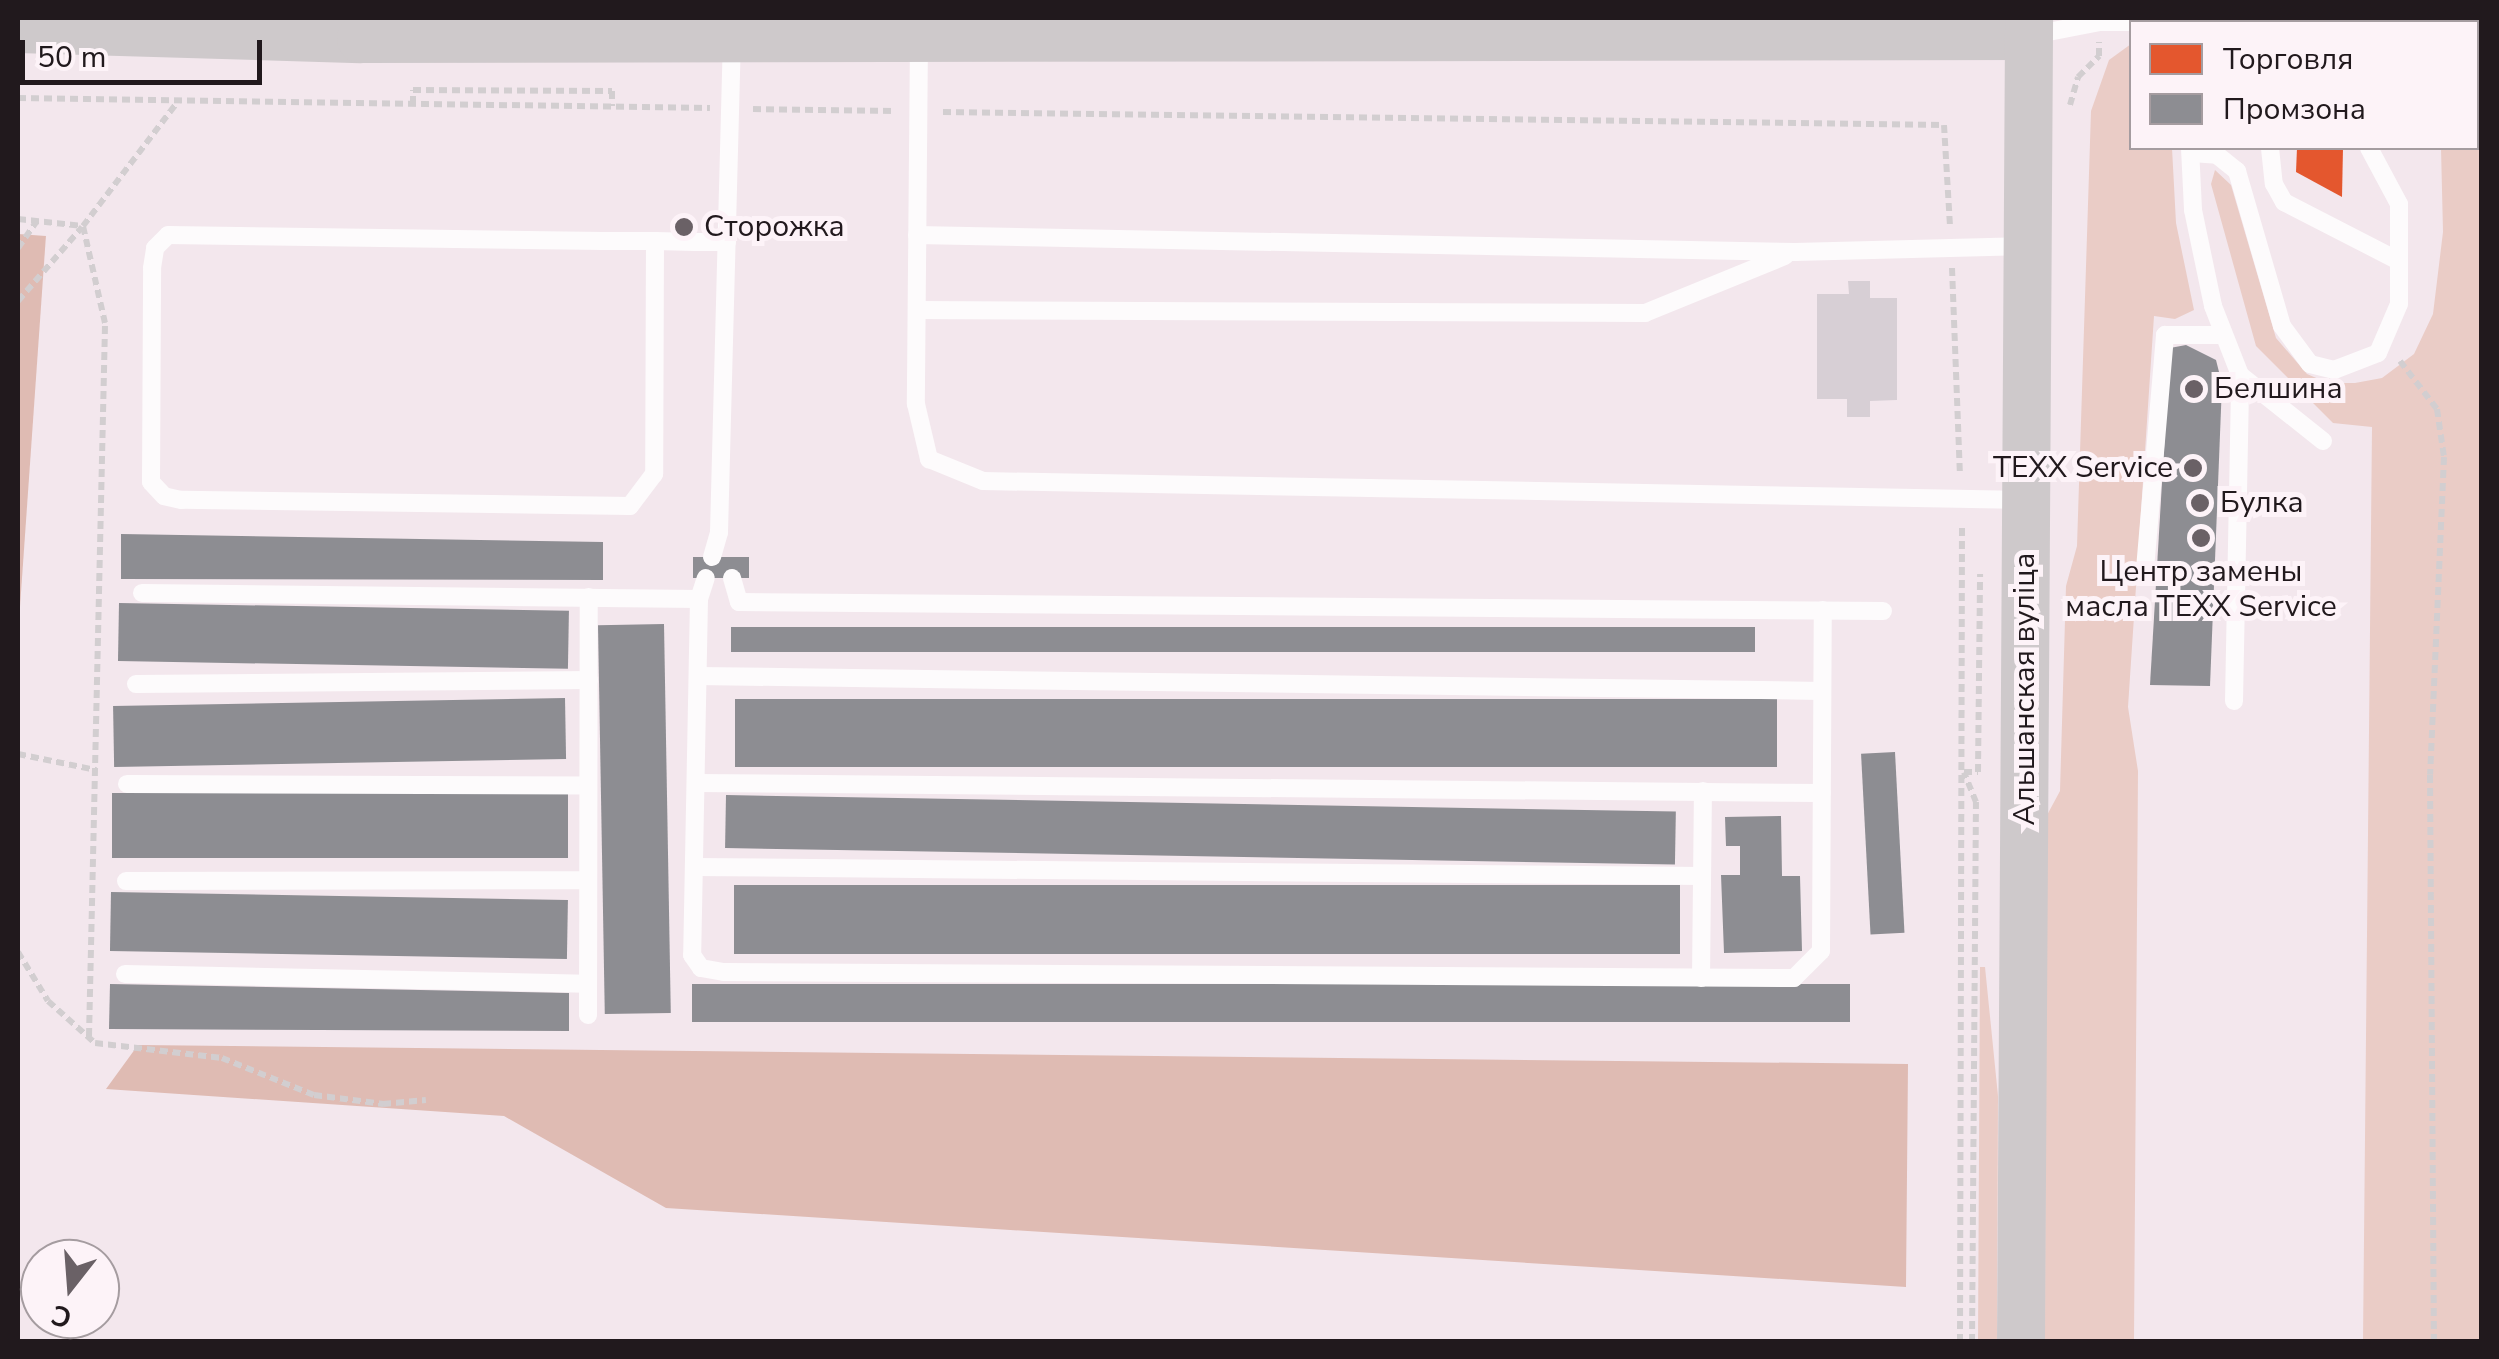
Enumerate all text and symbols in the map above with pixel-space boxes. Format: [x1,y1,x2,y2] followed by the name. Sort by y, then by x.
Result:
[25,20,268,82] scale bar
[2129,20,2479,150] legend
[37,37,106,78] text: 50 m
[2223,39,2353,80] text: Торговля
[2223,89,2366,130] text: Промзона
[704,209,845,245] place label: Сторожка
[673,216,695,238] marker: Сторожка
[2214,371,2343,407] place label: Белшина
[2183,378,2205,400] marker: Белшина
[1993,450,2173,486] place label: TEXX Service
[2182,457,2204,479] marker: TEXX Service
[2220,485,2304,521] place label: Булка
[2189,492,2211,514] marker: Булка
[2190,527,2212,549] marker: Центр замены масла TEXX Service
[2007,553,2043,825] street label: Альшанская вуліца
[2065,554,2337,624] place label: Центр замены масла TEXX Service
[20,1239,120,1339] north arrow
[47,1295,76,1337] text: С

